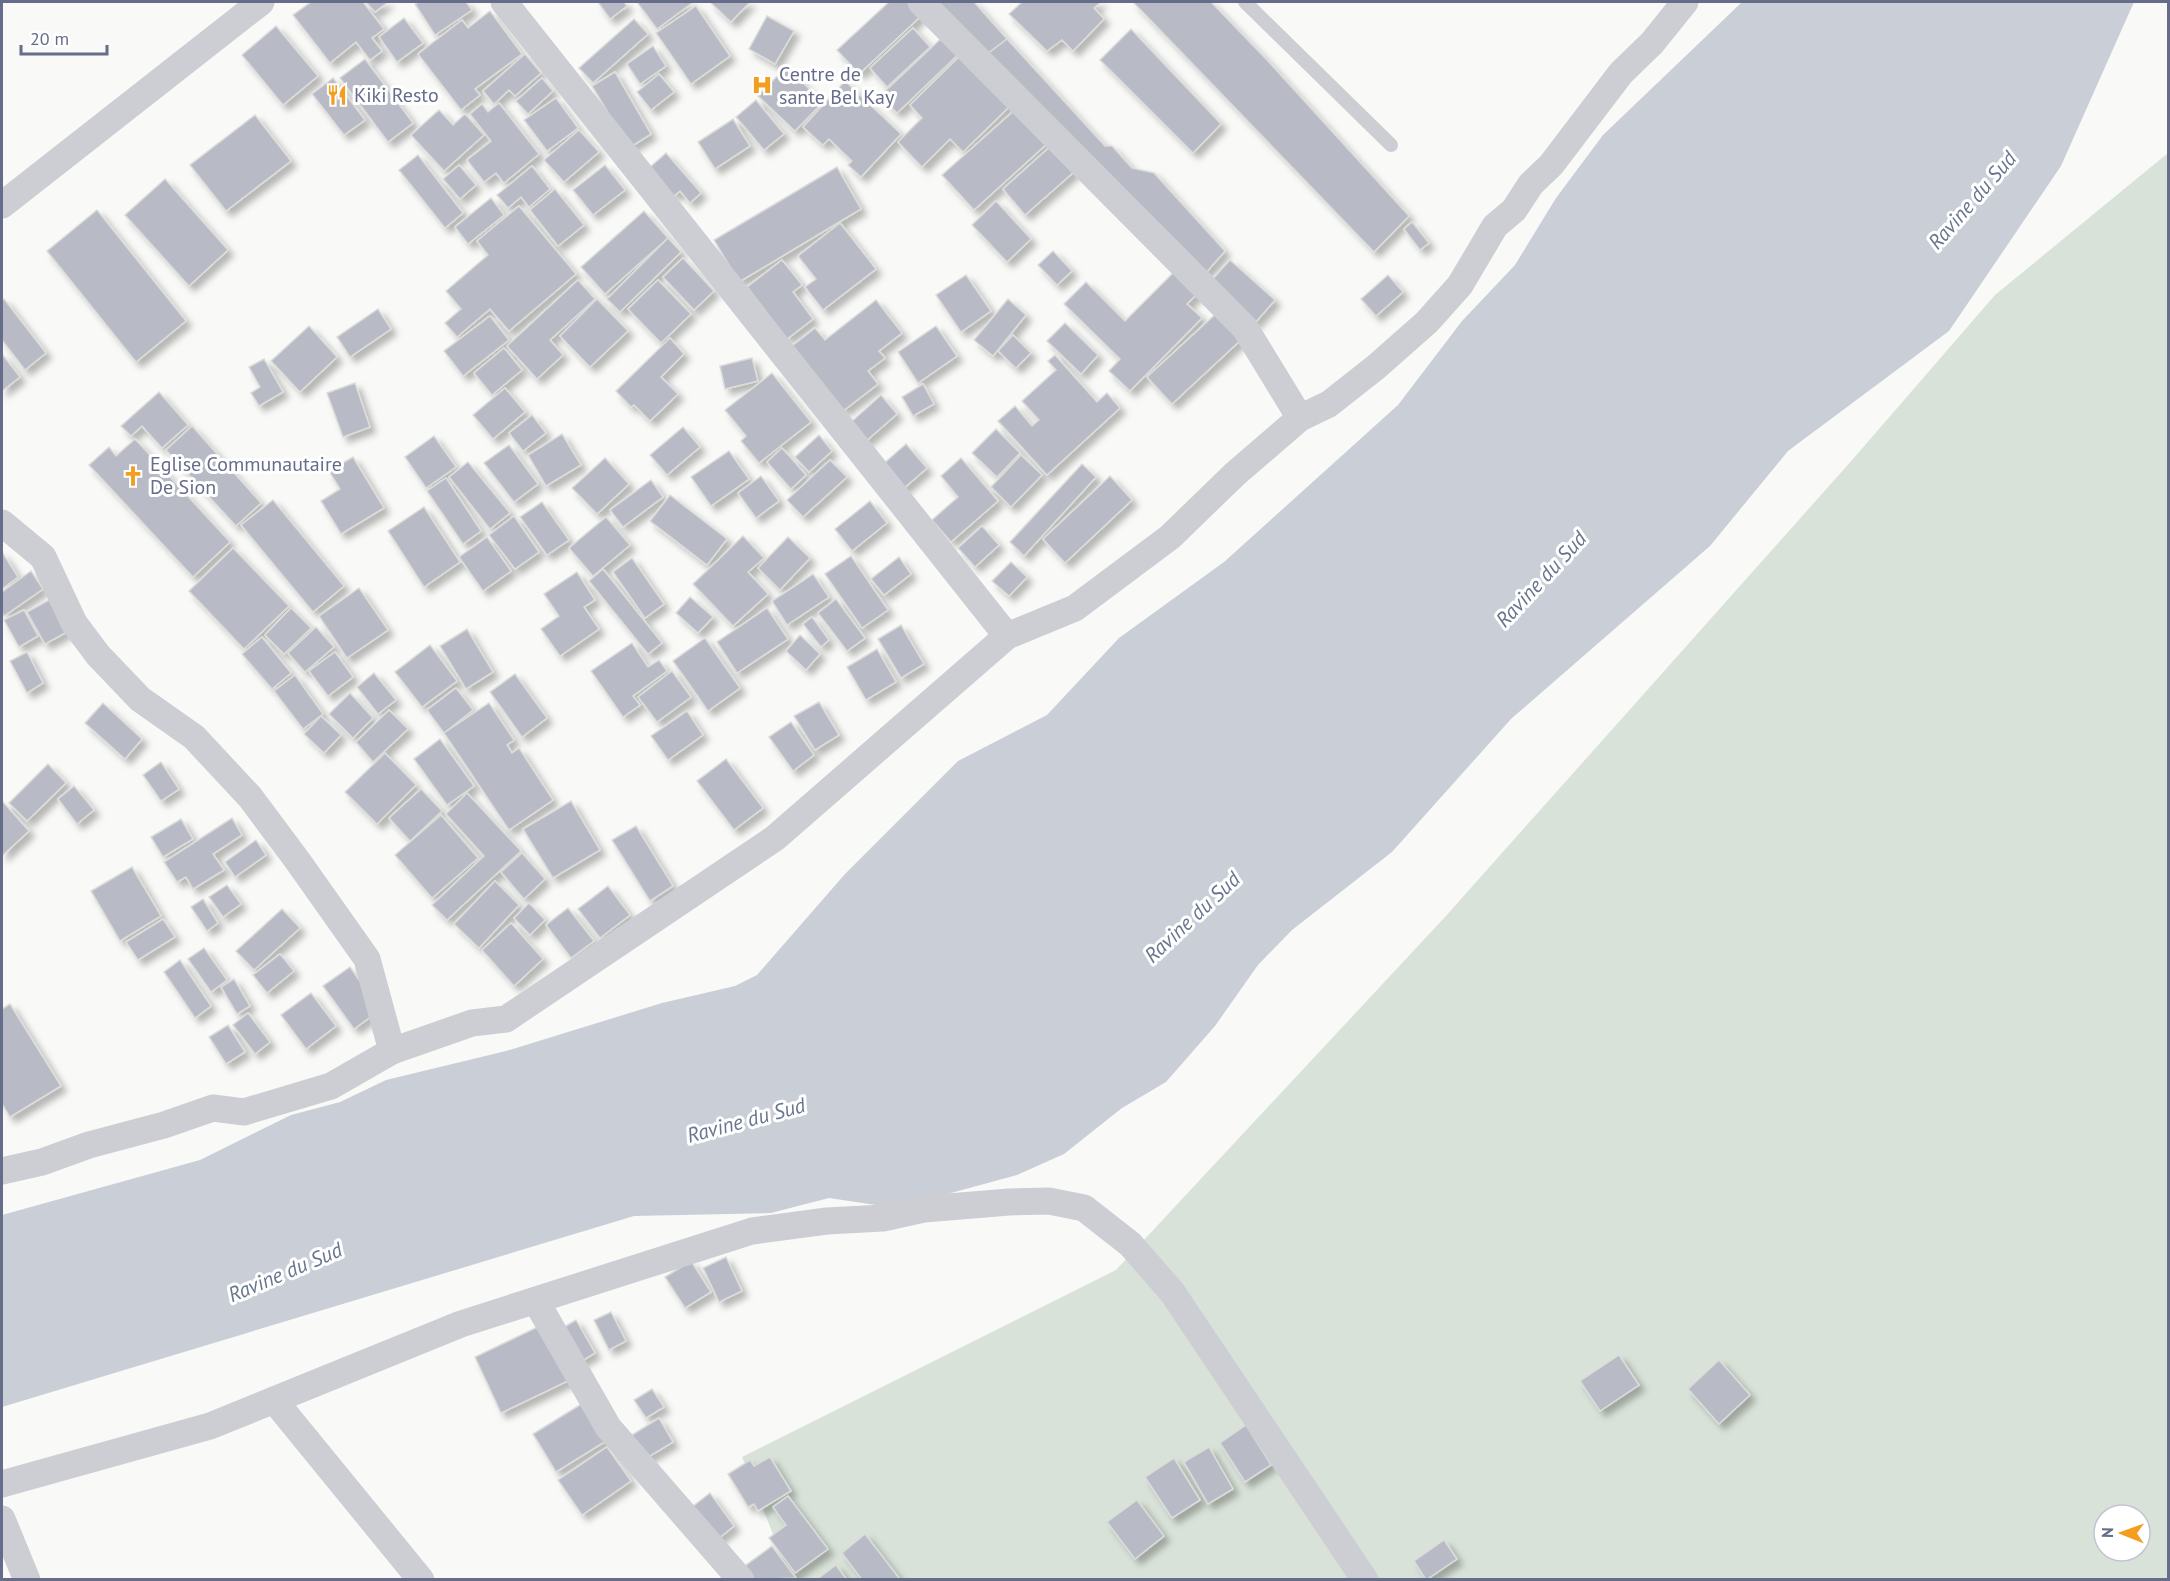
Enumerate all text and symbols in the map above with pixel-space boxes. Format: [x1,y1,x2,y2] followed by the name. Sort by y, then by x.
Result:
[21,18,106,56] scale bar
[30,27,69,50] text: 20 m
[779,61,895,110] place label: Centre de sante Bel Kay
[750,73,774,97] hospital icon: Centre de sante Bel Kay
[354,82,439,108] place label: Kiki Resto
[325,83,349,107] restaurant icon: Kiki Resto
[1922,144,2023,255] water label: Ravine du Sud
[150,451,342,500] place label: Eglise Communautaire De Sion
[121,464,145,488] church icon: Eglise Communautaire De Sion
[1490,524,1593,633] water label: Ravine du Sud
[1138,865,1247,968] water label: Ravine du Sud
[684,1091,809,1149] water label: Ravine du Sud
[224,1235,347,1308] water label: Ravine du Sud
[2092,1503,2152,1563] north arrow
[2097,1527,2117,1538] text: N

